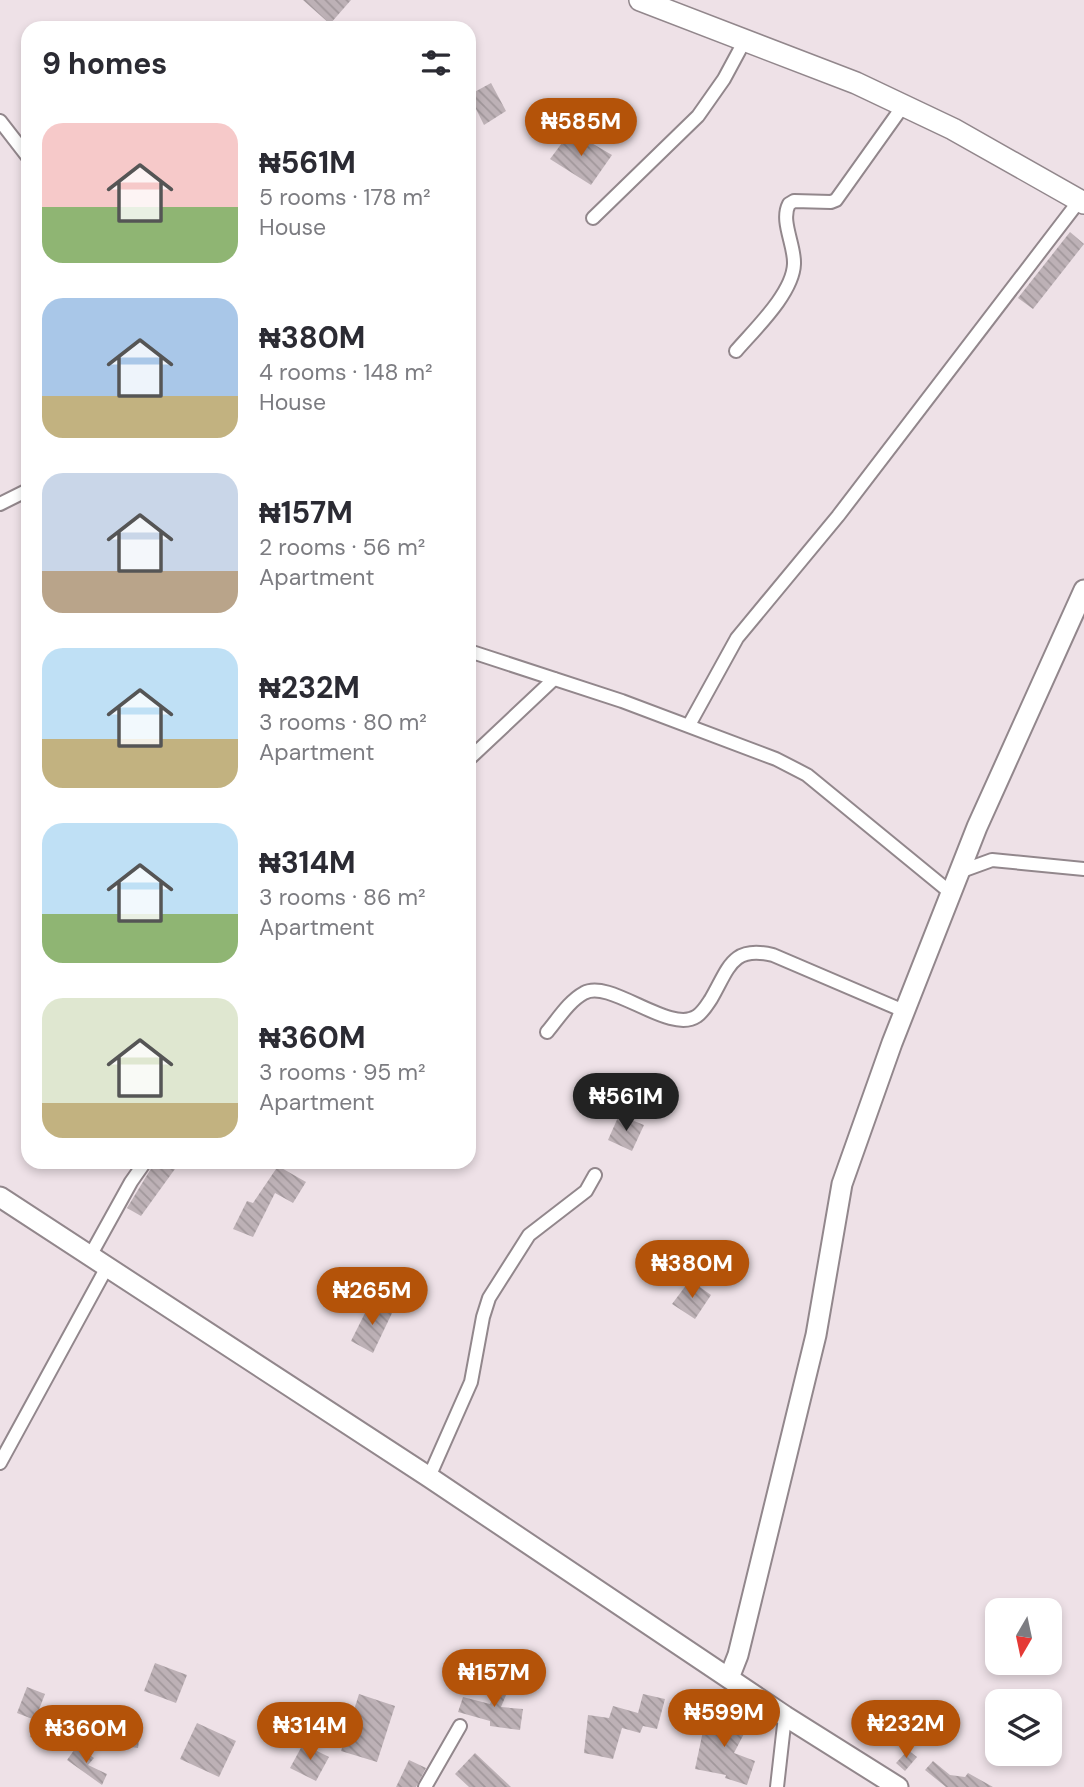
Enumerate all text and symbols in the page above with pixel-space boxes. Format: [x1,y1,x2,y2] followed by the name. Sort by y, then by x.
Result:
[42,44,167,83] text: 9 homes
[417,44,455,82] icon: filters
[532,99,630,158] pin: ₦585M
[541,106,621,136] text: ₦585M
[259,143,356,182] text: ₦561M
[98,151,182,235] icon: home
[259,182,431,212] text: 5 rooms · 178 m²
[259,212,326,242] text: House
[259,318,365,357] text: ₦380M
[98,326,182,410] icon: home
[259,357,433,387] text: 4 rooms · 148 m²
[259,387,326,417] text: House
[259,493,353,532] text: ₦157M
[98,501,182,585] icon: home
[259,532,425,562] text: 2 rooms · 56 m²
[259,562,374,592] text: Apartment
[259,668,360,707] text: ₦232M
[98,676,182,760] icon: home
[259,707,427,737] text: 3 rooms · 80 m²
[259,737,374,767] text: Apartment
[259,843,356,882] text: ₦314M
[98,851,182,935] icon: home
[259,882,426,912] text: 3 rooms · 86 m²
[259,912,374,942] text: Apartment
[259,1018,365,1057] text: ₦360M
[98,1026,182,1110] icon: home
[259,1057,426,1087] text: 3 rooms · 95 m²
[577,1074,675,1133] pin: ₦561M
[589,1081,663,1111] text: ₦561M
[259,1087,374,1117] text: Apartment
[643,1240,741,1300] pin: ₦380M
[651,1248,733,1278] text: ₦380M
[323,1268,421,1327] pin: ₦265M
[333,1275,411,1305] text: ₦265M
[985,1598,1062,1675] north arrow
[985,1598,1062,1766] map controls
[445,1650,543,1709] pin: ₦157M
[458,1657,530,1687] text: ₦157M
[985,1689,1062,1766] button: layers
[675,1690,773,1749] pin: ₦599M
[684,1697,764,1727] text: ₦599M
[857,1700,955,1760] pin: ₦232M
[261,1702,359,1762] pin: ₦314M
[37,1706,135,1765] pin: ₦360M
[867,1708,945,1738] text: ₦232M
[273,1710,347,1740] text: ₦314M
[45,1713,127,1743] text: ₦360M

